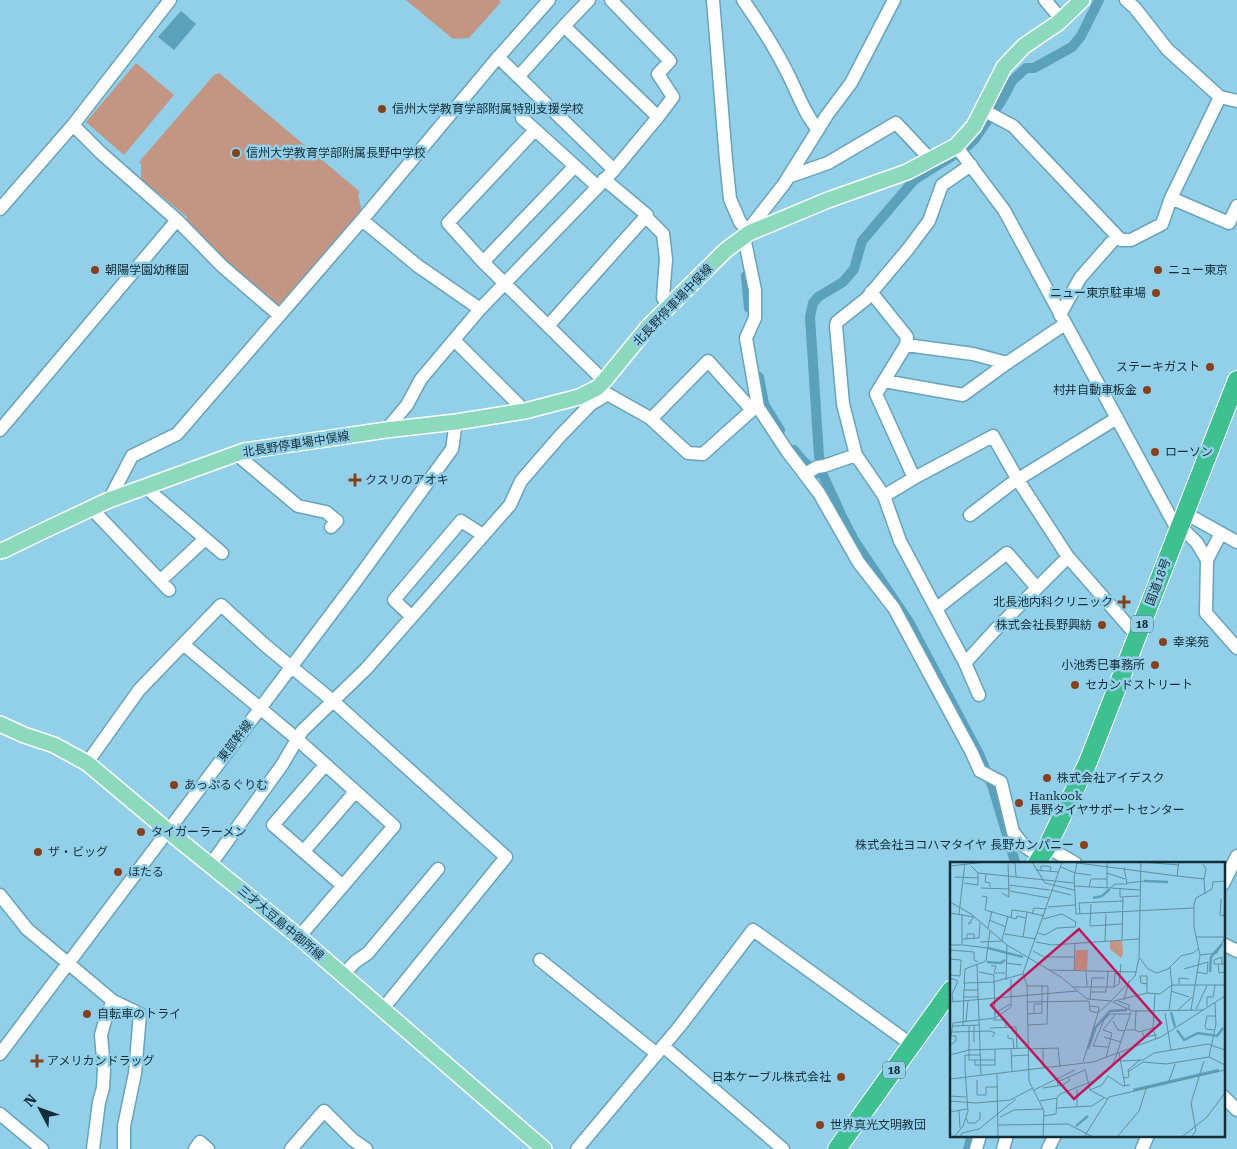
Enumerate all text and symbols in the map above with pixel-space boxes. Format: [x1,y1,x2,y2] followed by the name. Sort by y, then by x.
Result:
[392,102,584,116] place label: 信州大学教育学部附属特別支援学校
[376,103,388,115] marker: 信州大学教育学部附属特別支援学校
[246,146,426,160] place label: 信州大学教育学部附属長野中学校
[230,147,242,159] marker: 信州大学教育学部附属長野中学校
[630,261,716,349] street label: 北長野停車場中俣線
[105,263,189,277] place label: 朝陽学園幼稚園
[1168,263,1228,277] place label: ニュー東京
[89,264,101,276] marker: 朝陽学園幼稚園
[1152,264,1164,276] marker: ニュー東京
[1050,286,1146,300] place label: ニュー東京駐車場
[1150,287,1162,299] marker: ニュー東京駐車場
[1116,360,1200,374] place label: ステーキガスト
[1204,361,1216,373] marker: ステーキガスト
[1053,383,1137,397] place label: 村井自動車板金
[1141,384,1153,396] marker: 村井自動車板金
[242,429,350,459] street label: 北長野停車場中俣線
[1165,445,1213,459] place label: ローソン
[1149,446,1161,458] marker: ローソン
[365,473,449,487] place label: クスリのアオキ
[349,474,361,486] marker: クスリのアオキ
[1143,556,1173,608] street label: 国道18号
[993,595,1113,609] place label: 北長池内科クリニック
[1117,595,1131,609] marker: 北長池内科クリニック
[1131,616,1153,632] road number: 18
[996,618,1092,632] place label: 株式会社長野興紡
[1096,619,1108,631] marker: 株式会社長野興紡
[1173,635,1209,649] place label: 幸楽苑
[1157,636,1169,648] marker: 幸楽苑
[1061,658,1145,672] place label: 小池秀巳事務所
[1149,659,1161,671] marker: 小池秀巳事務所
[1085,678,1193,692] place label: セカンドストリート
[1069,679,1081,691] marker: セカンドストリート
[215,718,255,764] street label: 東部幹線
[1057,771,1164,785] place label: 株式会社アイデスク
[1041,772,1053,784] marker: 株式会社アイデスク
[184,778,268,792] place label: あっぷるぐりむ
[168,779,180,791] marker: あっぷるぐりむ
[1029,789,1185,817] place label: Hankook 長野タイヤサポートセンター
[1013,797,1025,809] marker: Hankook 長野タイヤサポートセンター
[151,825,247,839] place label: タイガーラーメン
[135,826,147,838] marker: タイガーラーメン
[855,838,1074,852] place label: 株式会社ヨコハマタイヤ 長野カンパニー
[1078,839,1090,851] marker: 株式会社ヨコハマタイヤ 長野カンパニー
[48,845,108,859] place label: ザ・ビッグ
[32,846,44,858] marker: ザ・ビッグ
[950,862,1224,1136] inset map
[128,865,164,879] place label: ほたる
[112,866,124,878] marker: ほたる
[235,883,327,963] street label: 三才大豆島中御所線
[97,1007,181,1021] place label: 自転車のトライ
[81,1008,93,1020] marker: 自転車のトライ
[47,1054,154,1068] place label: アメリカンドラッグ
[31,1055,43,1067] marker: アメリカンドラッグ
[883,1062,905,1078] road number: 18
[712,1070,831,1084] place label: 日本ケーブル株式会社
[835,1071,847,1083] marker: 日本ケーブル株式会社
[15,1084,65,1134] north arrow
[21,1091,40,1110] text: N
[830,1118,926,1132] place label: 世界真光文明教団
[814,1119,826,1131] marker: 世界真光文明教団

